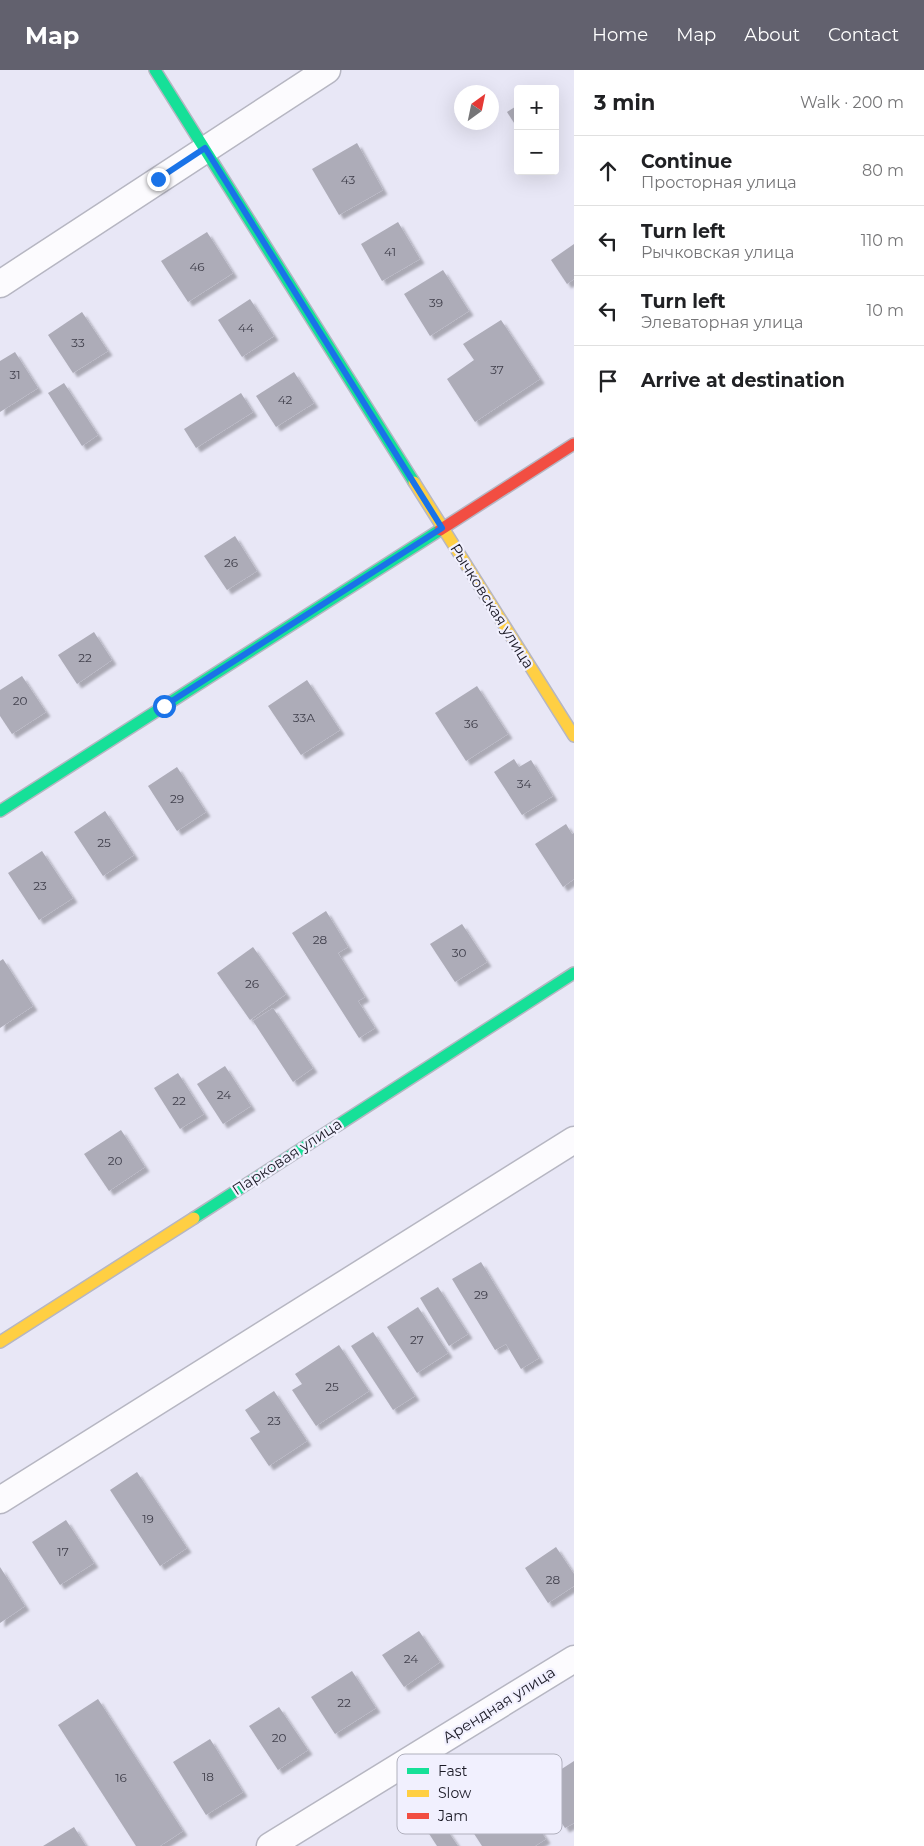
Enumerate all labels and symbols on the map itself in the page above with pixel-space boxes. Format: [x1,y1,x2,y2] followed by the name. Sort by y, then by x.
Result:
[454,85,499,130] north arrow
[147,168,170,191] route end
[341,172,355,187] house number: 43
[384,244,396,259] house number: 41
[189,259,205,274] house number: 46
[429,295,443,310] house number: 39
[238,320,254,335] house number: 44
[71,335,85,350] house number: 33
[490,362,504,377] house number: 37
[9,367,21,382] house number: 31
[278,392,293,407] house number: 42
[446,540,539,672] street label: Рычковская улица
[224,555,238,570] house number: 26
[78,650,92,665] house number: 22
[13,693,27,708] house number: 20
[153,695,176,718] route start
[293,710,315,725] house number: 33А
[464,716,478,731] house number: 36
[517,776,531,791] house number: 34
[170,791,184,806] house number: 29
[97,835,111,850] house number: 25
[33,878,47,893] house number: 23
[313,932,328,947] house number: 28
[452,945,466,960] house number: 30
[245,976,259,991] house number: 26
[217,1087,231,1102] house number: 24
[172,1093,186,1108] house number: 22
[228,1114,345,1199] street label: Парковая улица
[108,1153,122,1168] house number: 20
[474,1287,488,1302] house number: 29
[410,1332,424,1347] house number: 27
[325,1379,339,1394] house number: 25
[267,1413,281,1428] house number: 23
[142,1511,154,1526] house number: 19
[57,1544,69,1559] house number: 17
[546,1572,561,1587] house number: 28
[404,1651,418,1666] house number: 24
[439,1662,559,1747] street label: Арендная улица
[337,1695,351,1710] house number: 22
[272,1730,286,1745] house number: 20
[397,1754,562,1834] legend
[438,1762,468,1780] text: Fast
[202,1769,214,1784] house number: 18
[115,1770,127,1785] house number: 16
[438,1784,472,1802] text: Slow
[437,1807,468,1825] text: Jam

